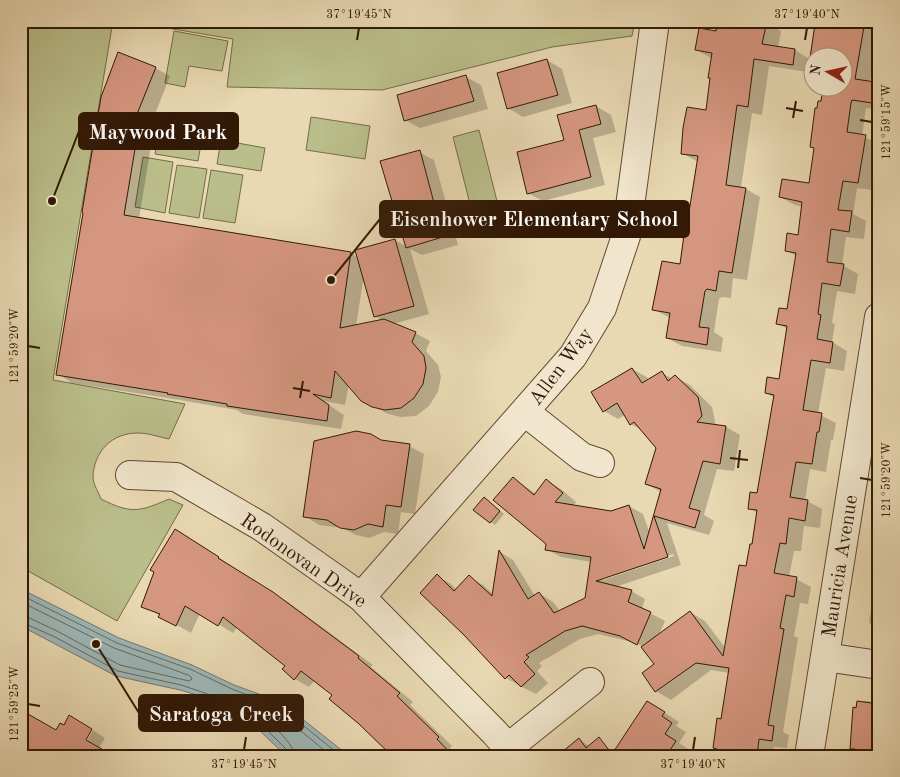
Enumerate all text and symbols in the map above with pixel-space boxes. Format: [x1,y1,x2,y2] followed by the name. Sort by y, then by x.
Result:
[326,8,392,21] text: 37°19'45"N
[774,9,840,21] text: 37°19'40"N
[802,48,852,98] north arrow
[808,63,824,77] text: N
[880,84,893,160] text: 121°59'15"W
[79,113,238,149] callout: Maywood Park
[89,123,228,144] text: Maywood Park
[380,201,689,237] callout: Eisenhower Elementary School
[389,210,679,231] text: Eisenhower Elementary School
[8,308,21,384] text: 121°59'20"W
[526,324,597,410] street label: Allen Way
[880,442,893,518] text: 121°59'20"W
[820,494,862,639] street label: Mauricia Avenue
[236,511,370,612] street label: Rodonovan Drive
[8,666,21,742] text: 121°59'25"W
[139,695,303,731] callout: Saratoga Creek
[149,705,293,726] text: Saratoga Creek
[211,758,277,771] text: 37°19'45"N
[660,759,726,771] text: 37°19'40"N

